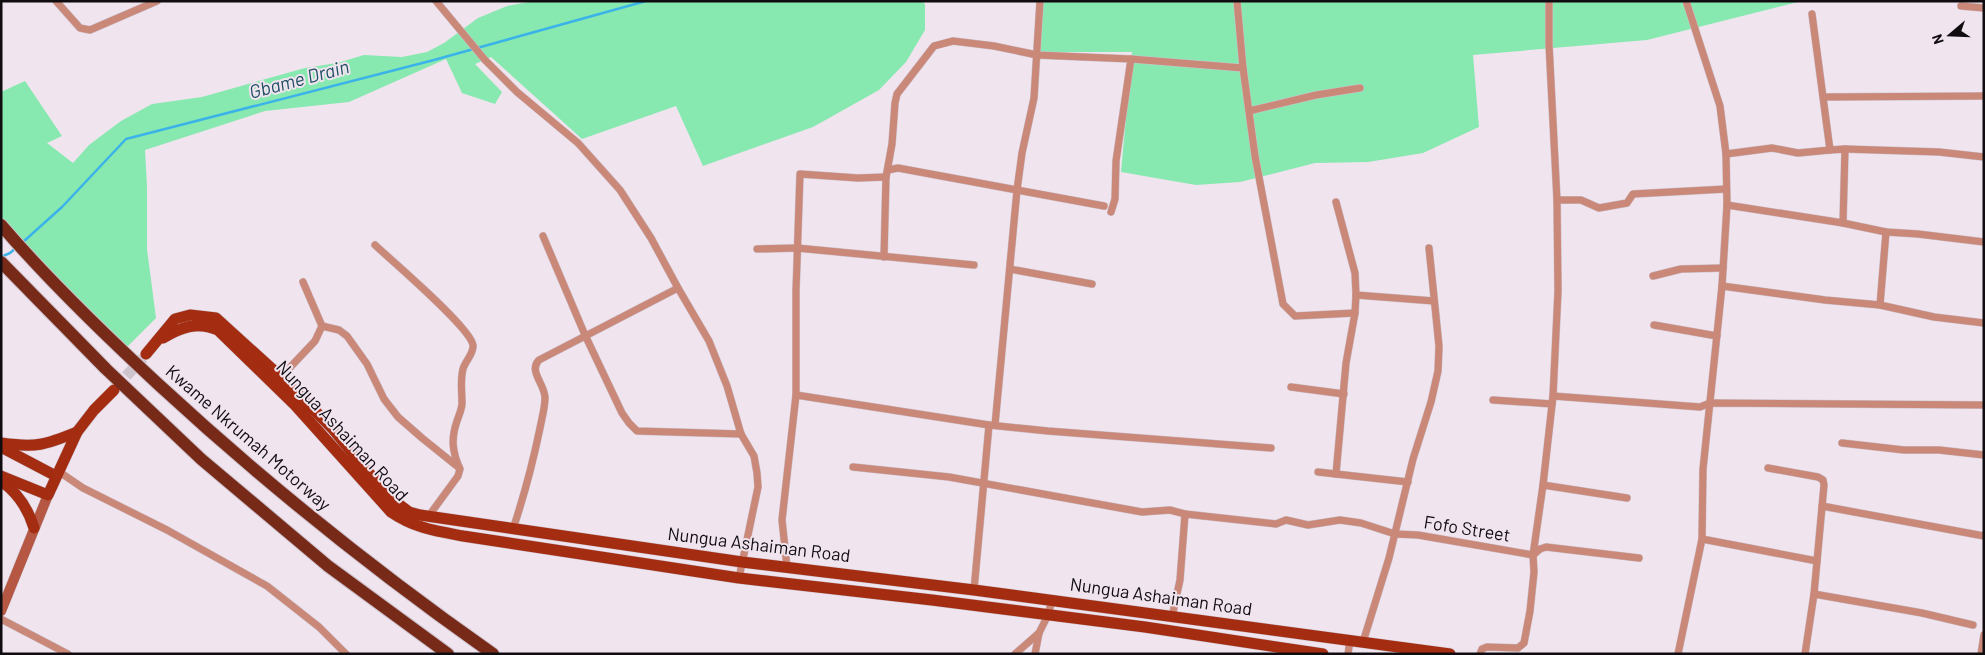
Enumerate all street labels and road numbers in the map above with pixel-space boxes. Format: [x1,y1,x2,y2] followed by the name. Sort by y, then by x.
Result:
[272,356,413,505] street label: Nungua Ashaiman Road
[162,360,336,515] street label: Kwame Nkrumah Motorway
[1422,510,1512,546] street label: Fofo Street
[667,522,852,566] street label: Nungua Ashaiman Road
[1069,572,1254,620] street label: Nungua Ashaiman Road

